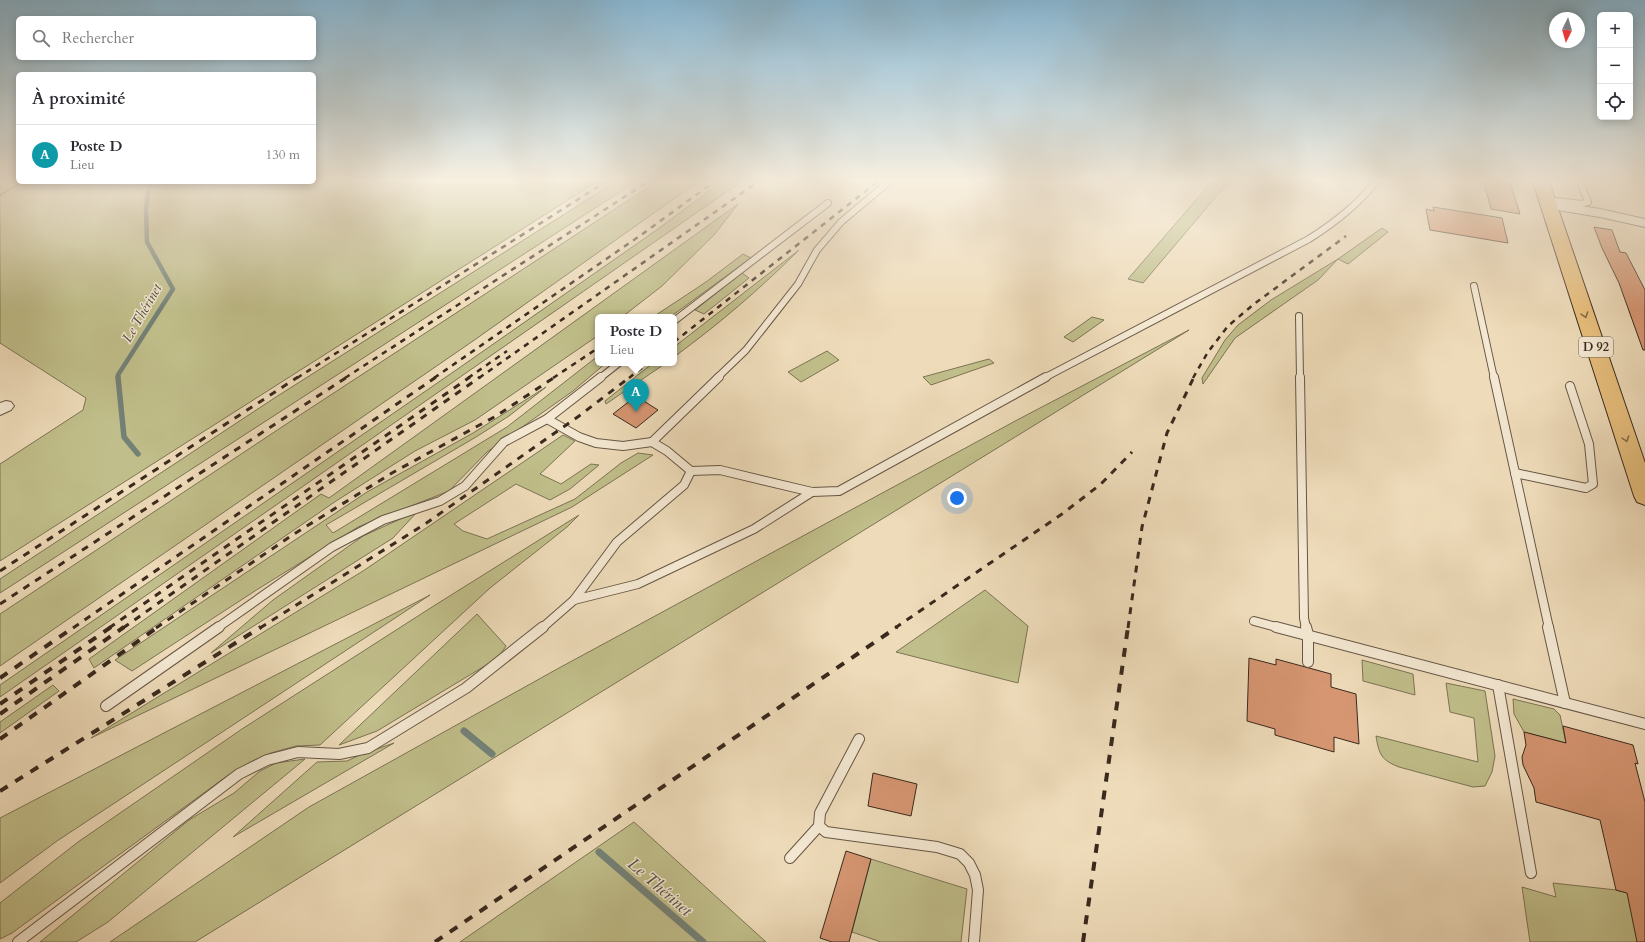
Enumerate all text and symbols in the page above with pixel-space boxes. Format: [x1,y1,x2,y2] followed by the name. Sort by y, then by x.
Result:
[1549,12,1585,48] north arrow
[1597,12,1633,120] map controls
[1597,12,1633,48] button: +
[16,16,316,60] search box
[30,27,52,49] icon: search
[62,28,134,48] text: Rechercher
[1597,48,1633,84] button: −
[1597,84,1633,120] button: locate
[32,87,126,110] text: À proximité
[70,136,122,156] text: Poste D
[40,146,50,164] text: A
[266,146,300,164] text: 130 m
[70,156,95,174] text: Lieu
[118,279,167,346] water label: Le Thérinet
[1581,312,1589,319] one-way arrow
[595,314,677,366] popup
[610,321,662,341] text: Poste D
[1579,337,1613,357] road number: D 92
[610,341,634,359] text: Lieu
[623,379,649,412] pin: A
[1621,435,1630,442] one-way arrow
[947,488,967,508] your location
[623,853,698,922] water label: Le Thérinet

